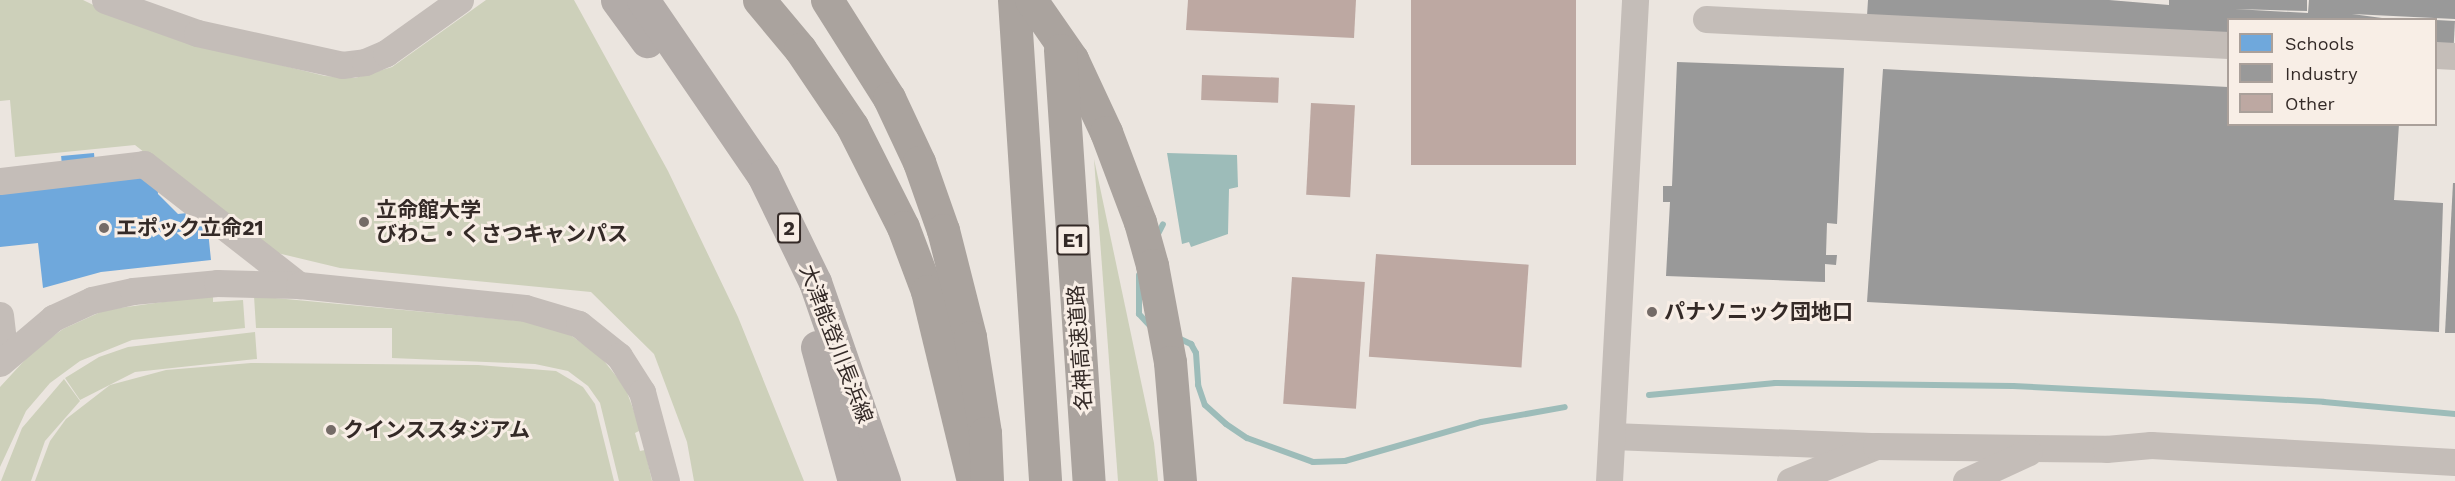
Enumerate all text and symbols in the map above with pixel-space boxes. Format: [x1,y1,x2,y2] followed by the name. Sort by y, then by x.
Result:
[2227,18,2437,126] legend
[2285,33,2354,54] text: Schools
[2285,63,2357,84] text: Industry
[2285,93,2335,114] text: Other
[376,197,628,247] place label: 立命館大学 びわこ・くさつキャンパス
[777,211,801,245] road number: 2
[116,215,264,241] place label: エポック立命21
[357,215,371,229] marker: 立命館大学 びわこ・くさつキャンパス
[97,221,111,235] marker: エポック立命21
[1055,223,1091,257] road number: E1
[794,261,878,427] street label: 大津能登川長浜線
[1063,284,1097,412] street label: 名神高速道路
[1664,299,1853,325] place label: パナソニック団地口
[1645,305,1659,319] marker: パナソニック団地口
[343,417,532,443] place label: クインススタジアム
[324,423,338,437] marker: クインススタジアム

